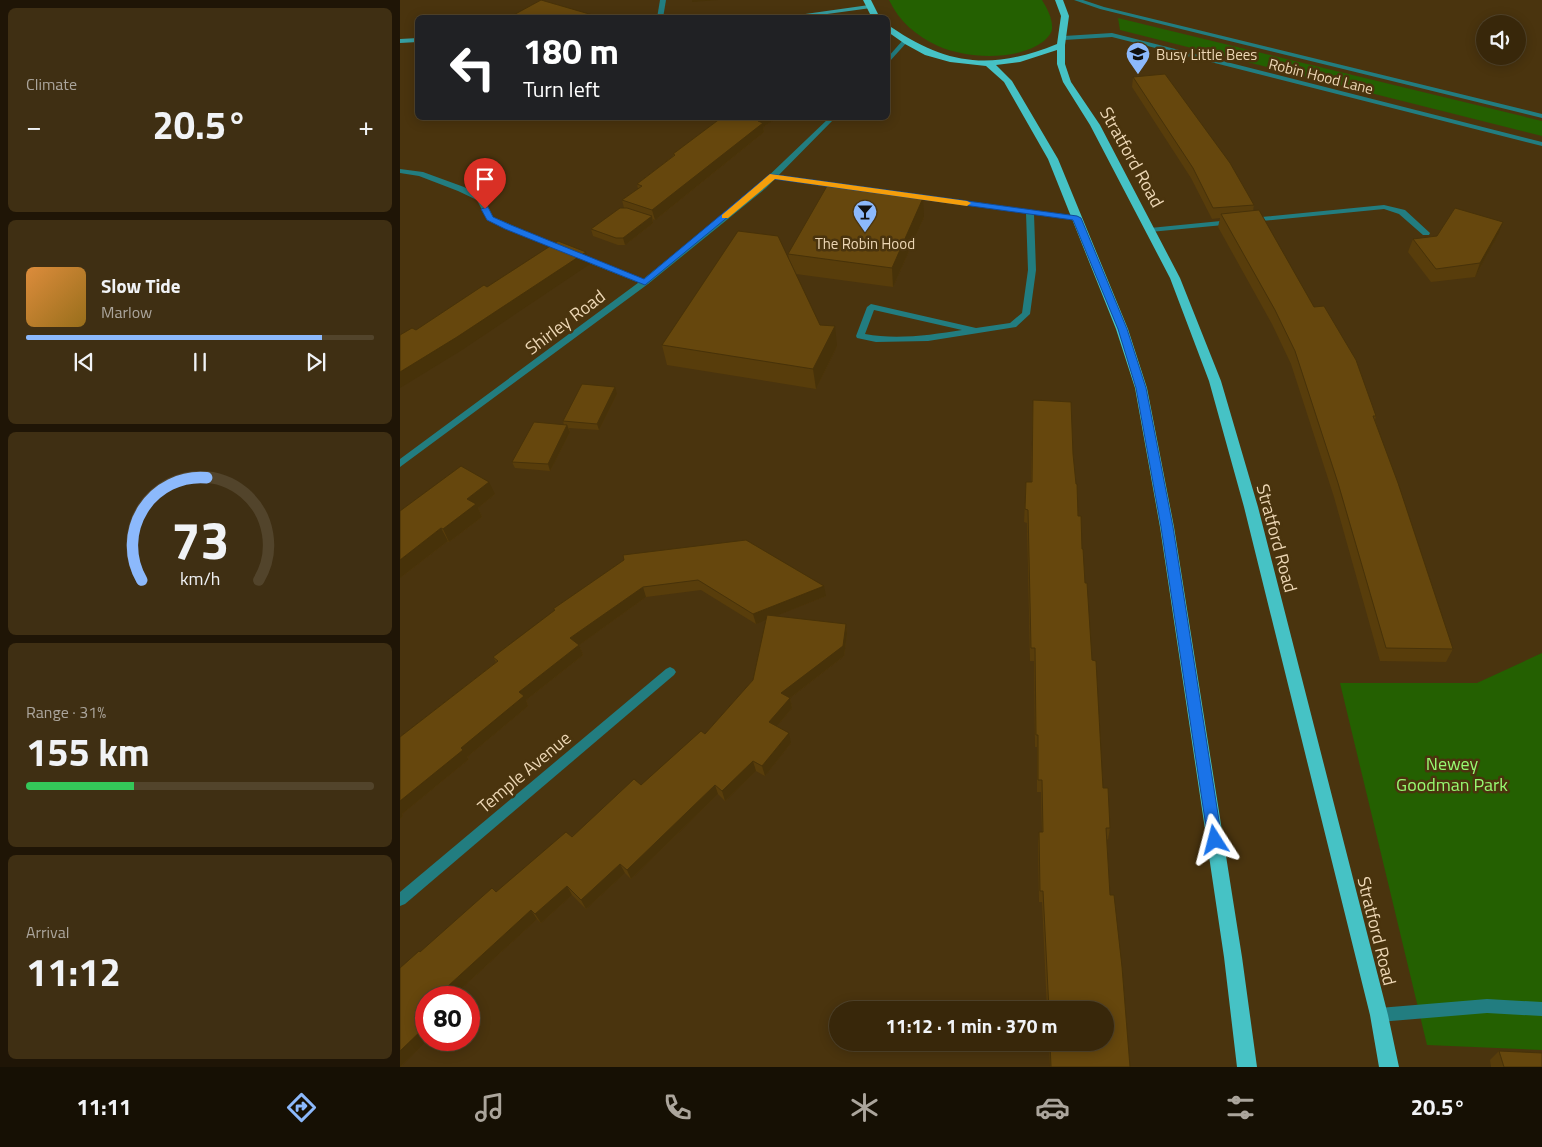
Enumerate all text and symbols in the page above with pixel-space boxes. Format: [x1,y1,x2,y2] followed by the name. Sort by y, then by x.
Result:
[1476,15,1526,65] map controls
[1476,15,1526,65] button: sound
[523,24,619,78] text: 180 m
[440,35,505,100] icon: left
[1125,41,1151,75] school or university icon: Busy Little Bees
[1156,43,1257,66] place label: Busy Little Bees
[1266,52,1376,100] street label: Robin Hood Lane
[26,72,77,96] text: Climate
[523,72,600,106] text: Turn left
[153,96,247,154] text: 20.5°
[1093,102,1171,212] street label: Stratford Road
[26,104,42,147] text: −
[358,104,374,147] text: +
[464,158,506,209] pin
[471,165,499,193] icon: arrive
[852,199,878,233] bar icon: The Robin Hood
[815,232,915,255] place label: The Robin Hood
[101,271,180,300] text: Slow Tide
[519,283,611,361] street label: Shirley Road
[101,300,152,324] text: Marlow
[70,348,98,376] icon: previous
[186,348,214,376] icon: pause
[302,348,330,376] icon: next
[1250,481,1304,595] street label: Stratford Road
[171,500,229,579] text: 73
[180,565,220,592] text: km/h
[26,700,106,724] text: Range · 31%
[26,723,150,781] text: 155 km
[471,725,577,819] street label: Temple Avenue
[1396,750,1508,798] park label: Newey Goodman Park
[1188,813,1240,865] position arrow
[1350,874,1404,988] street label: Stratford Road
[26,920,69,944] text: Arrival
[26,943,121,1001] text: 11:12
[415,986,480,1051] speed limit sign: 80
[885,1011,1058,1040] text: 11:12 · 1 min · 370 m
[76,1090,131,1124] text: 11:11
[284,1090,319,1125] icon: directions
[472,1090,507,1125] icon: music
[660,1090,695,1125] icon: phone
[847,1090,882,1125] icon: climate
[1035,1090,1070,1125] icon: car
[1223,1090,1258,1125] icon: filters
[1411,1090,1466,1124] text: 20.5°

